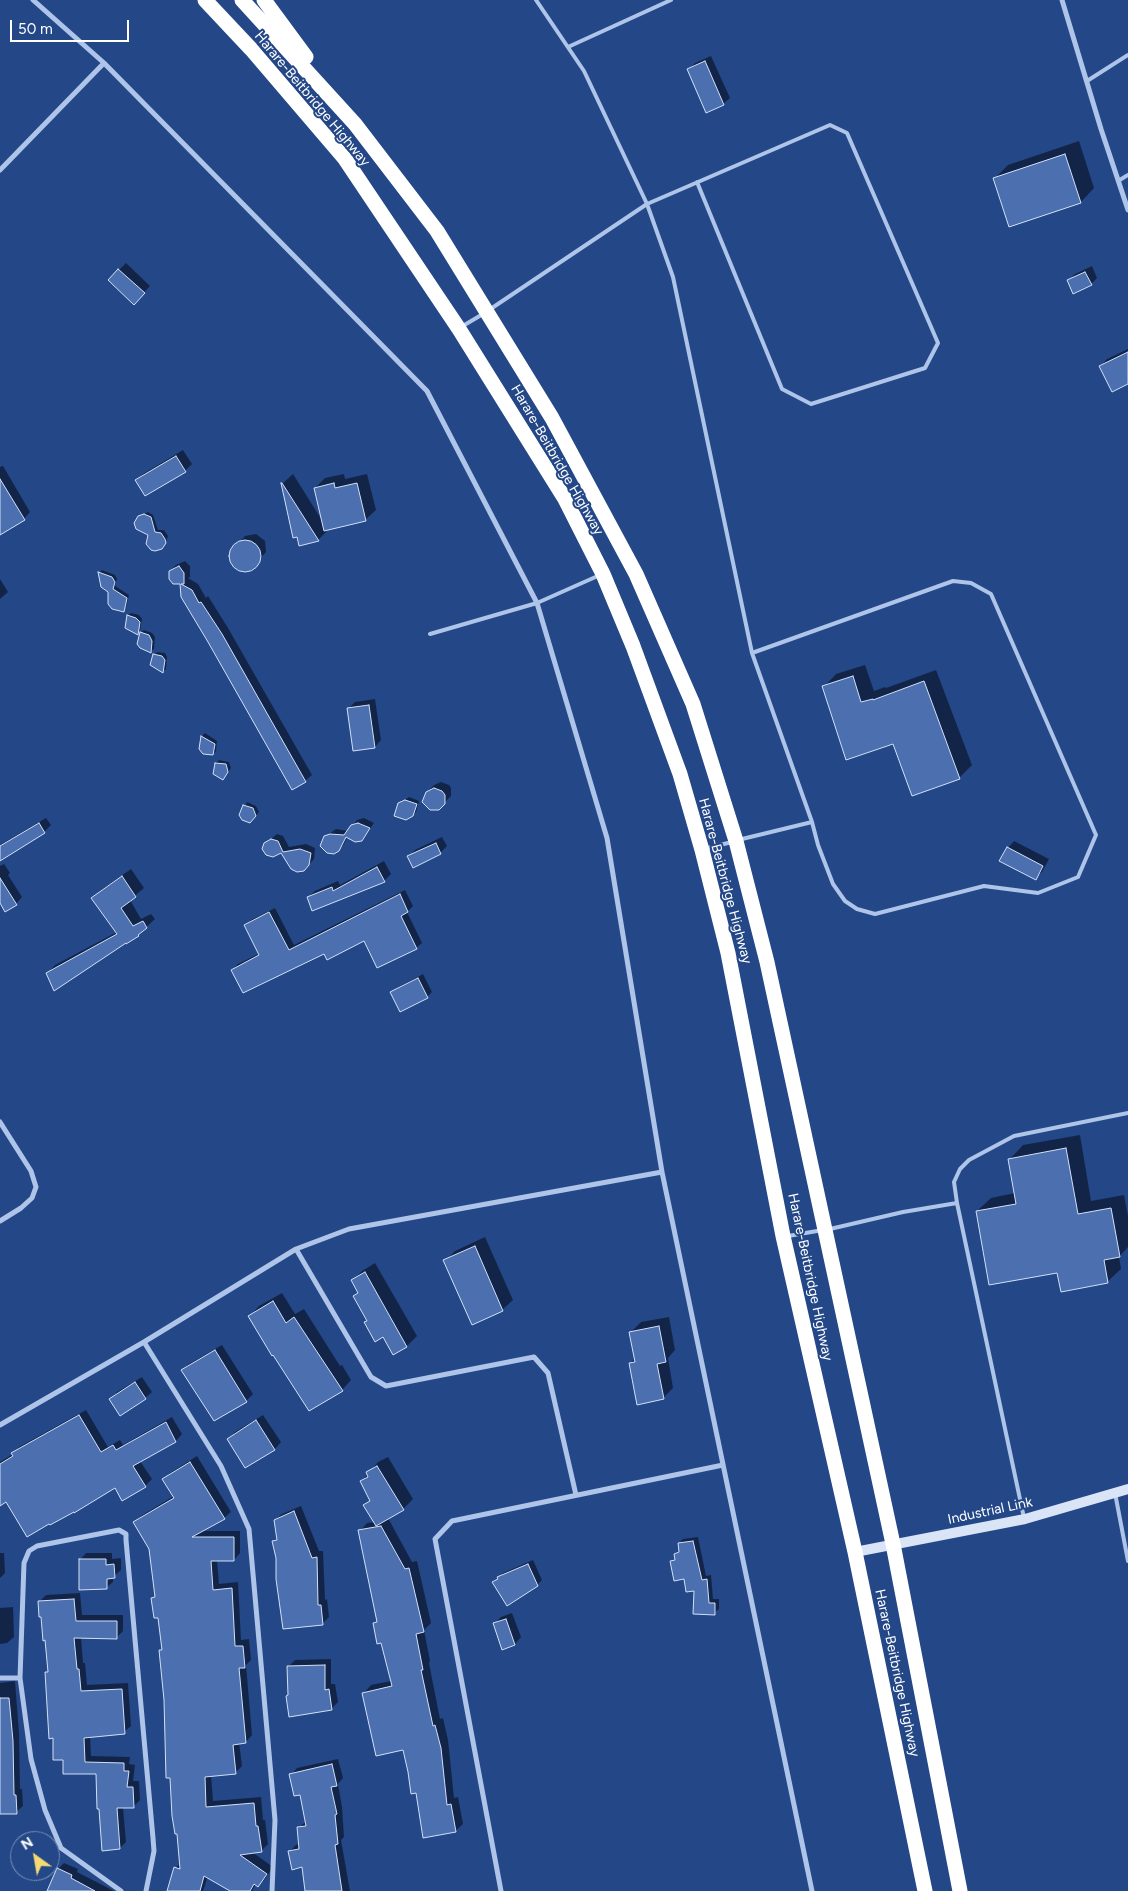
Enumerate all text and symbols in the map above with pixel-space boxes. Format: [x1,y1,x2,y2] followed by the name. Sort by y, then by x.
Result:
[12,10,131,42] scale bar
[18,20,53,38] text: 50 m
[251,28,373,170] street label: Harare-Beitbridge Highway
[507,382,607,538] street label: Harare-Beitbridge Highway
[695,796,755,966] street label: Harare-Beitbridge Highway
[784,1192,836,1362] street label: Harare-Beitbridge Highway
[946,1494,1034,1528] street label: Industrial Link
[871,1588,923,1758] street label: Harare-Beitbridge Highway
[10,1831,60,1881] north arrow
[18,1834,36,1854] text: N

